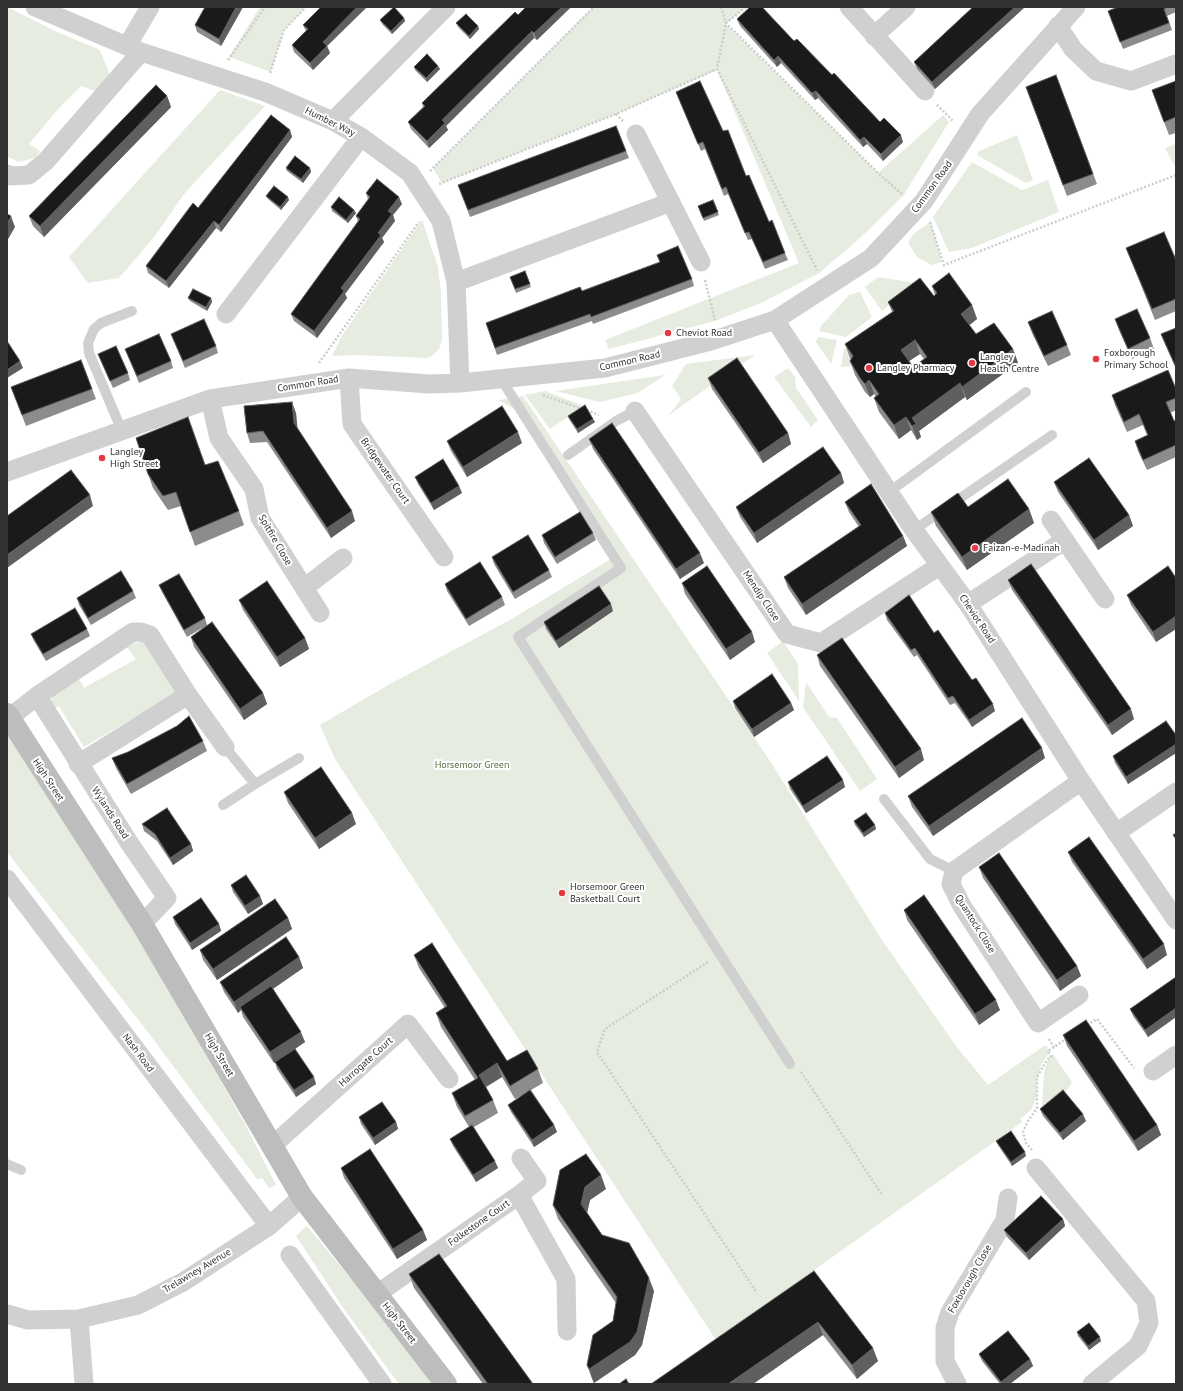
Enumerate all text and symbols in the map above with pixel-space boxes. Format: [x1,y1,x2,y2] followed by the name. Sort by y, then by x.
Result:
[303,105,357,139] street label: Humber Way
[909,159,955,215] street label: Common Road
[676,327,732,339] place label: Cheviot Road
[663,328,673,338] marker: Cheviot Road
[1104,347,1168,370] place label: Foxborough Primary School
[599,348,661,374] street label: Common Road
[980,351,1039,374] place label: Langley Health Centre
[1091,354,1101,364] marker: Foxborough Primary School
[967,358,977,368] marker: Langley Health Centre
[877,362,954,374] place label: Langley Pharmacy
[864,363,874,373] marker: Langley Pharmacy
[277,373,339,395] street label: Common Road
[358,436,412,506] street label: Bridgewater Court
[110,446,158,470] place label: Langley High Street
[97,453,107,463] marker: Langley High Street
[256,512,294,568] street label: Spitfire Close
[983,542,1060,554] place label: Faizan-e-Madinah
[970,543,980,553] marker: Faizan-e-Madinah
[740,569,782,623] street label: Mendip Close
[956,592,998,646] street label: Cheviot Road
[30,756,66,804] street label: High Street
[435,759,509,771] park label: Horsemoor Green
[89,785,131,841] street label: Wylands Road
[570,881,645,904] place label: Horsemoor Green Basketball Court
[557,888,567,898] marker: Horsemoor Green Basketball Court
[952,893,998,955] street label: Quantock Close
[120,1031,156,1075] street label: Nash Road
[202,1031,236,1079] street label: High Street
[337,1035,395,1089] street label: Harrogate Court
[446,1197,512,1249] street label: Folkestone Court
[946,1243,994,1315] street label: Foxborough Close
[161,1246,233,1296] street label: Trelawney Avenue
[379,1300,419,1346] street label: High Street

